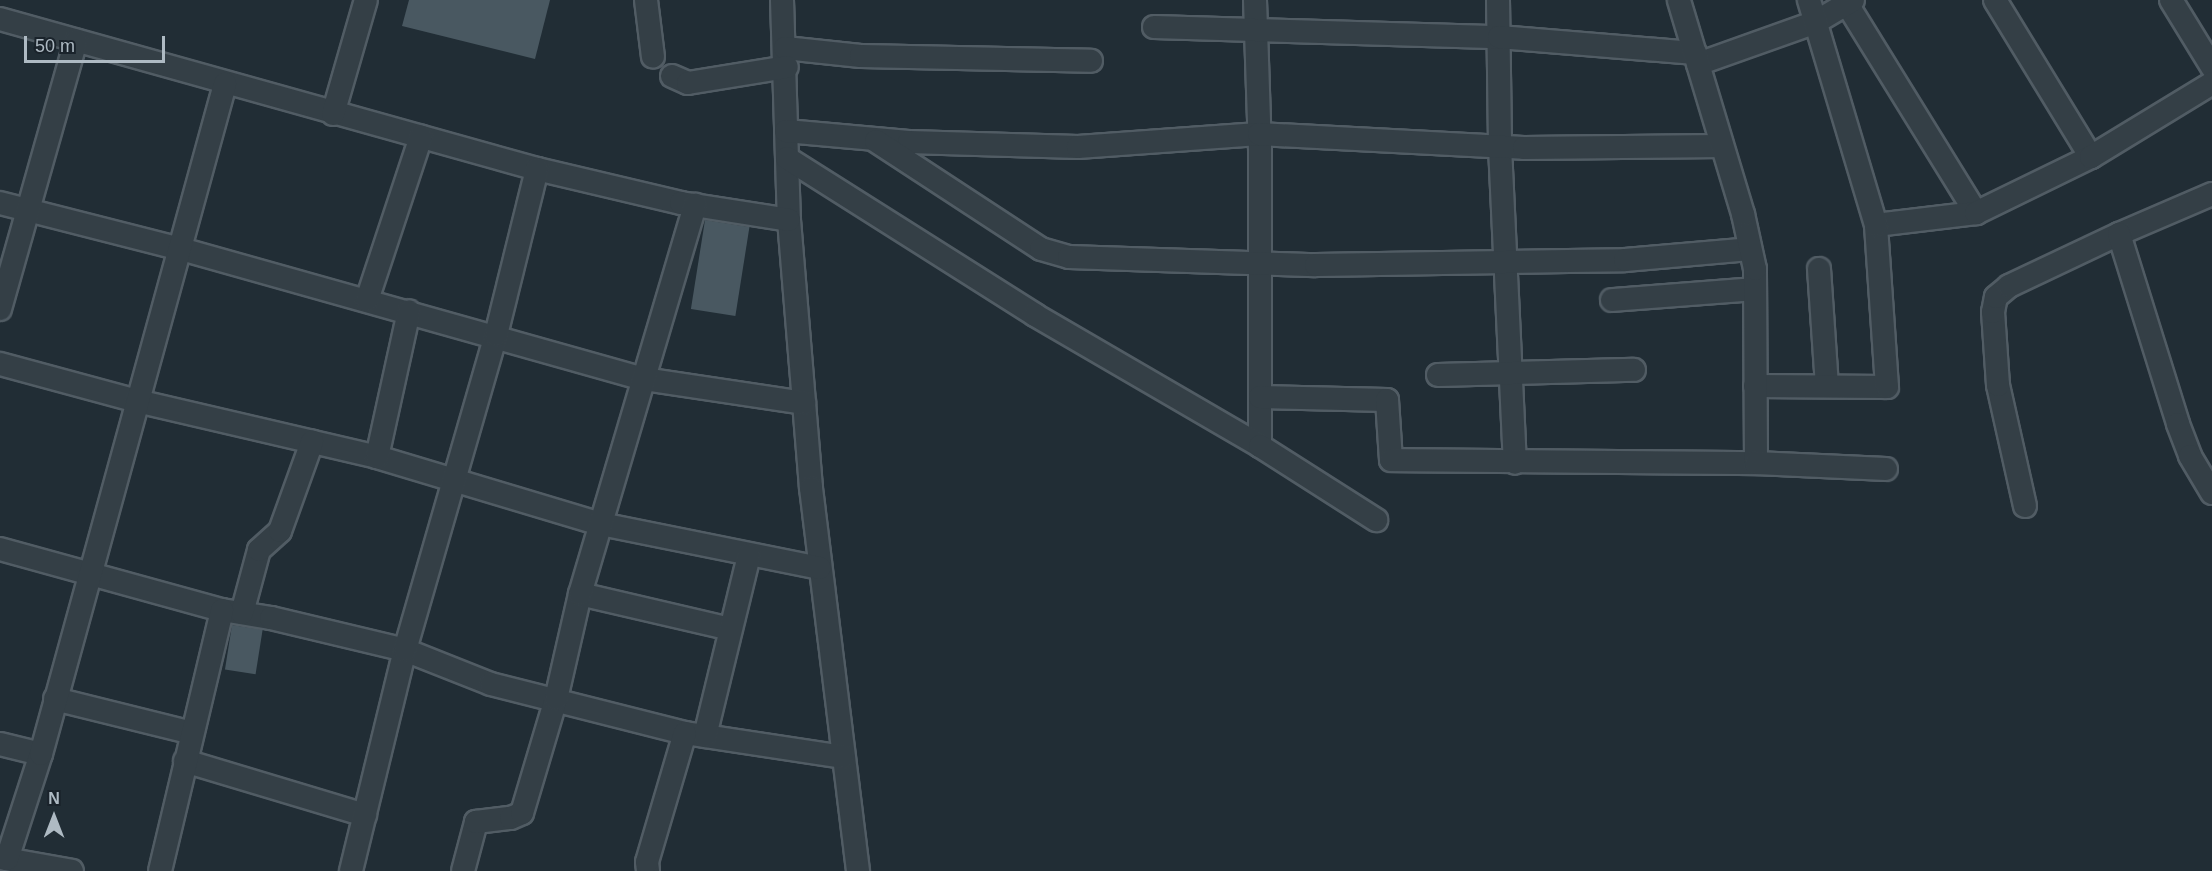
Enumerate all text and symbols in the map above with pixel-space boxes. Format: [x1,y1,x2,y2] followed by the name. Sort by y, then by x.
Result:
[27,24,168,62] scale bar
[35,36,75,56] text: 50 m
[24,787,84,847] north arrow
[48,790,60,807] text: N

